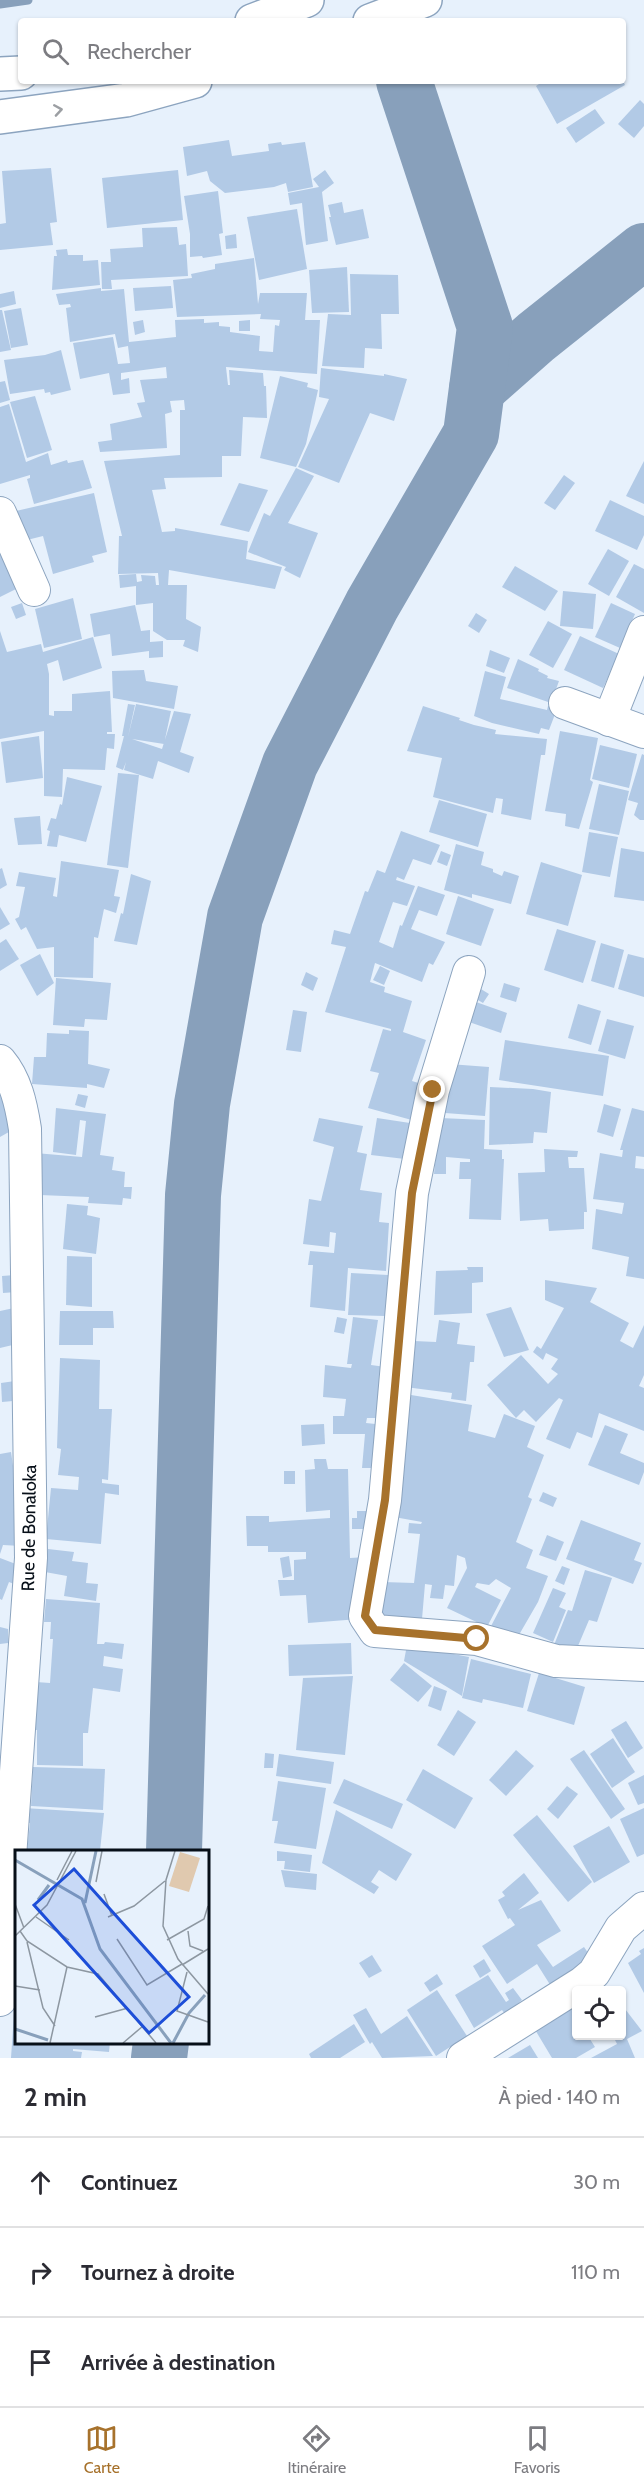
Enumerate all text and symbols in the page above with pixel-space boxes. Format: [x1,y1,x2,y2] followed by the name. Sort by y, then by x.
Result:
[18,18,626,84] search box
[39,35,72,68] icon: search
[87,38,191,65] text: Rechercher
[54,105,63,117] one-way arrow
[419,1076,445,1102] route end
[17,1464,41,1591] street label: Rue de Bonaloka
[463,1625,489,1651] route start
[15,1850,208,2043] inset map
[572,1986,626,2040] map controls
[572,1986,626,2040] button: locate
[24,2081,87,2113] text: 2 min
[499,2085,620,2109] text: À pied · 140 m
[24,2166,57,2199] icon: ahead
[81,2169,178,2196] text: Continuez
[573,2170,620,2194] text: 30 m
[24,2256,57,2289] icon: right
[81,2259,235,2286] text: Tournez à droite
[571,2260,620,2284] text: 110 m
[24,2346,57,2379] icon: arrive
[81,2349,275,2376] text: Arrivée à destination
[84,2422,120,2477] tab: Carte
[287,2422,346,2477] tab: Itinéraire
[514,2422,560,2477] tab: Favoris

